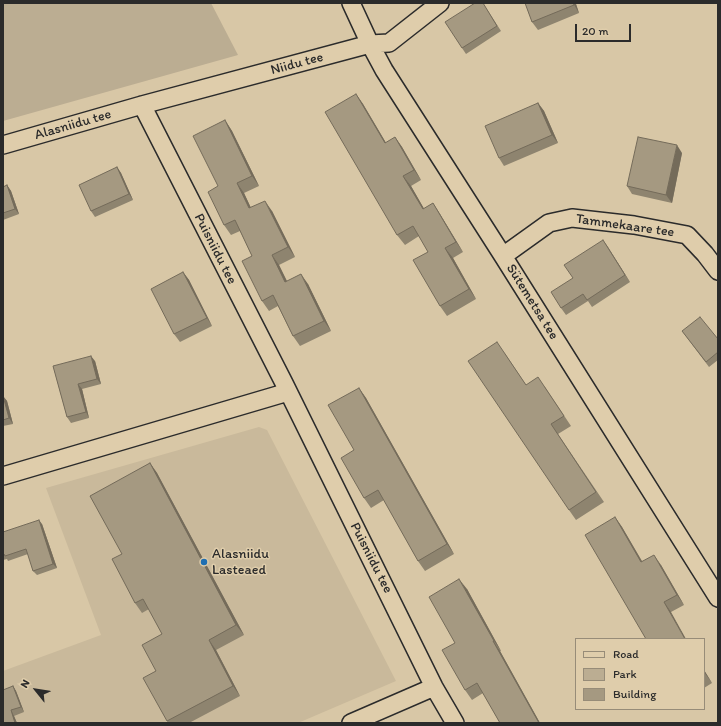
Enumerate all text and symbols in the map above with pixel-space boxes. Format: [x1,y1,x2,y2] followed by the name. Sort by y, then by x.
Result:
[577,16,633,42] scale bar
[582,24,609,38] text: 20 m
[269,49,325,79] street label: Niidu tee
[33,106,113,144] street label: Alasniidu tee
[190,211,240,287] street label: Puisniidu tee
[575,211,675,241] street label: Tammekaare tee
[502,261,562,343] street label: Sütemetsa tee
[346,520,396,596] street label: Puisniidu tee
[212,546,269,578] place label: Alasniidu Lasteaed
[199,557,209,567] marker: Alasniidu Lasteaed
[575,638,705,710] legend
[613,647,639,661] text: Road
[613,667,637,681] text: Park
[16,670,56,710] north arrow
[18,677,33,690] text: N
[613,687,656,701] text: Building

